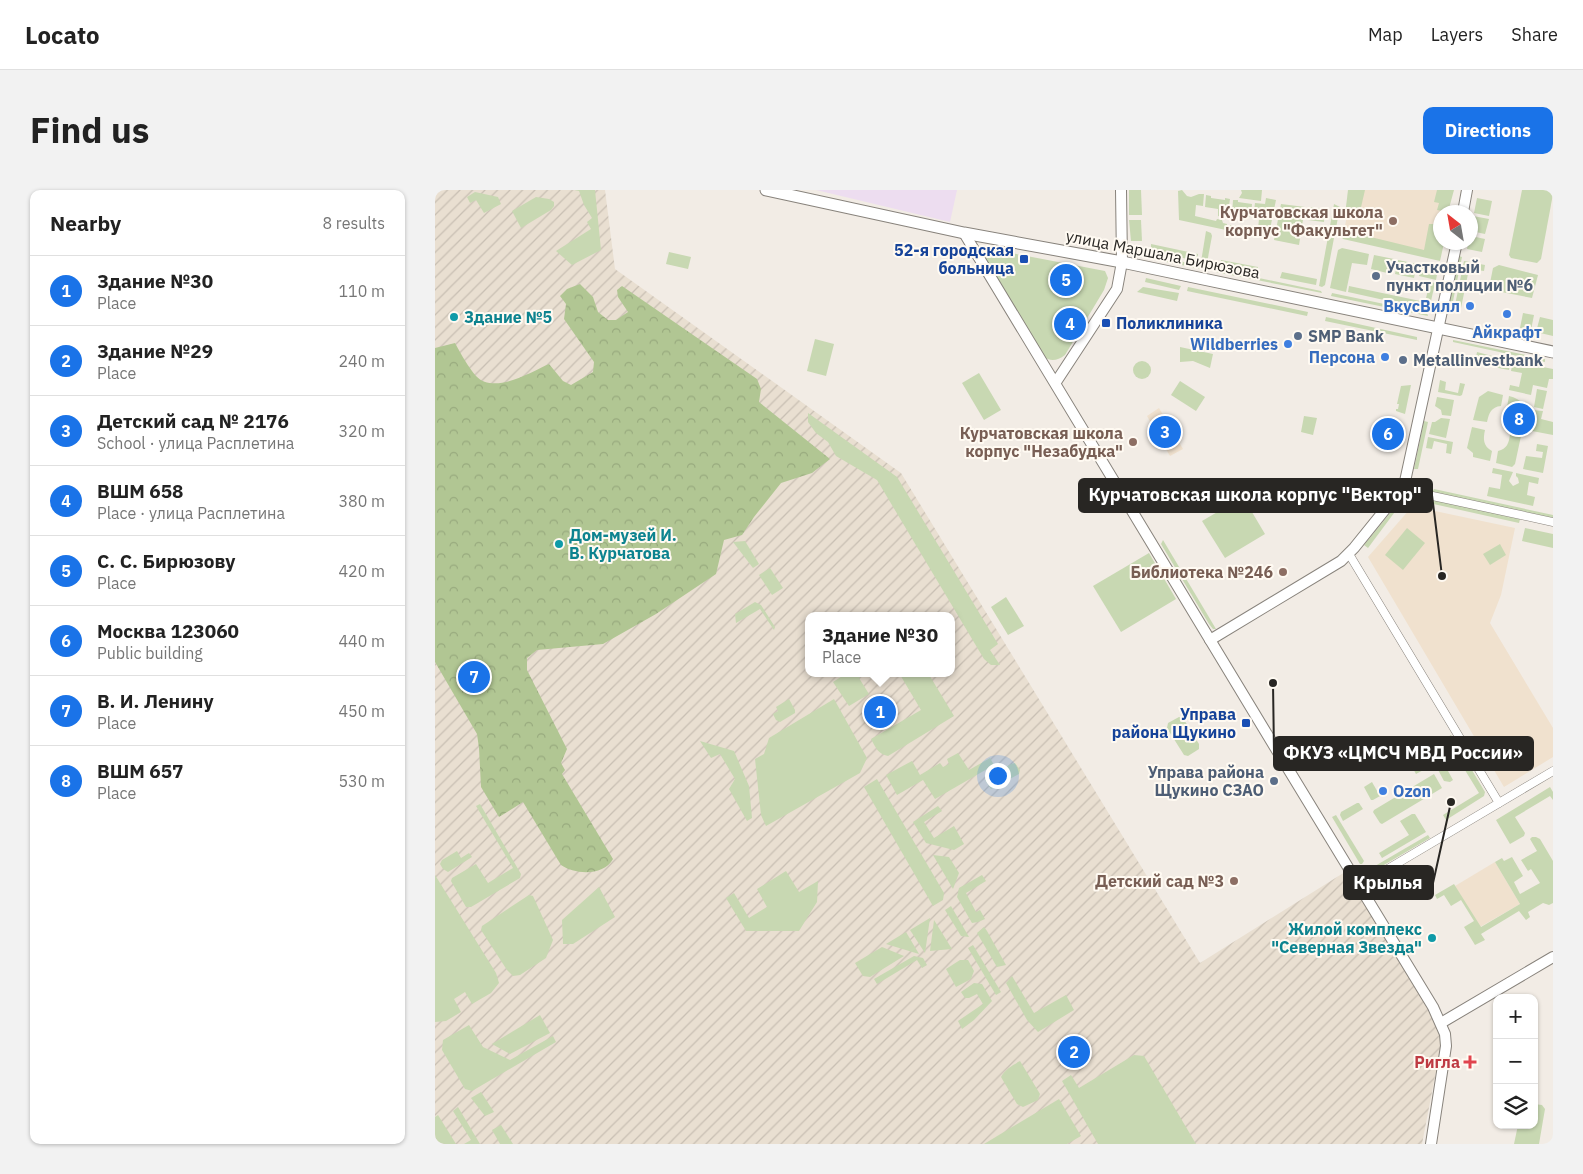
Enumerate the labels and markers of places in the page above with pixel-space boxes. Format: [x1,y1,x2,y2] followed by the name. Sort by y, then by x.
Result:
[1220,202,1383,240] place label: Курчатовская школа корпус "Факультет"
[1387,215,1399,227] marker: Курчатовская школа корпус "Факультет"
[894,240,1014,278] place label: 52-я городская больница
[1018,253,1030,265] marker: 52-я городская больница
[1386,257,1533,295] place label: Участковый пункт полиции №6
[1050,261,1082,299] pin: 5
[1370,270,1382,282] marker: Участковый пункт полиции №6
[1383,296,1460,316] place label: ВкусВилл
[1464,300,1476,312] marker: ВкусВилл
[1054,305,1086,343] pin: 4
[464,307,553,327] place label: Здание №5
[1501,308,1513,320] marker: Айкрафт
[448,311,460,323] marker: Здание №5
[1116,313,1223,333] place label: Поликлиника
[1100,317,1112,329] marker: Поликлиника
[1472,322,1542,342] place label: Айкрафт
[1308,326,1385,346] place label: SMP Bank
[1292,330,1304,342] marker: SMP Bank
[1190,334,1278,354] place label: Wildberries
[1282,338,1294,350] marker: Wildberries
[1309,347,1375,367] place label: Персона
[1413,350,1544,370] place label: Metallinvestbank
[1379,351,1391,363] marker: Персона
[1397,354,1409,366] marker: Metallinvestbank
[1503,400,1535,438] pin: 8
[1149,413,1181,451] pin: 3
[1372,415,1404,453] pin: 6
[960,423,1123,461] place label: Курчатовская школа корпус "Незабудка"
[1127,436,1139,448] marker: Курчатовская школа корпус "Незабудка"
[1079,479,1432,512] callout: Курчатовская школа корпус "Вектор"
[569,525,677,563] place label: Дом-музей И. В. Курчатова
[553,538,565,550] marker: Дом-музей И. В. Курчатова
[1131,562,1273,582] place label: Библиотека №246
[1277,566,1289,578] marker: Библиотека №246
[458,658,490,696] pin: 7
[864,693,896,731] pin: 1
[1112,704,1236,742] place label: Управа района Щукино
[1240,717,1252,729] marker: Управа района Щукино
[1274,737,1533,770] callout: ФКУЗ «ЦМСЧ МВД России»
[1148,762,1264,800] place label: Управа района Щукино СЗАО
[1268,775,1280,787] marker: Управа района Щукино СЗАО
[1393,781,1431,801] place label: Ozon
[1377,785,1389,797] marker: Ozon
[1344,866,1433,899] callout: Крылья
[1095,871,1224,891] place label: Детский сад №3
[1228,875,1240,887] marker: Детский сад №3
[1271,919,1422,957] place label: Жилой комплекс "Северная Звезда"
[1426,932,1438,944] marker: Жилой комплекс "Северная Звезда"
[1058,1033,1090,1071] pin: 2
[1414,1052,1460,1072] place label: Ригла
[1464,1056,1476,1068] marker: Ригла

